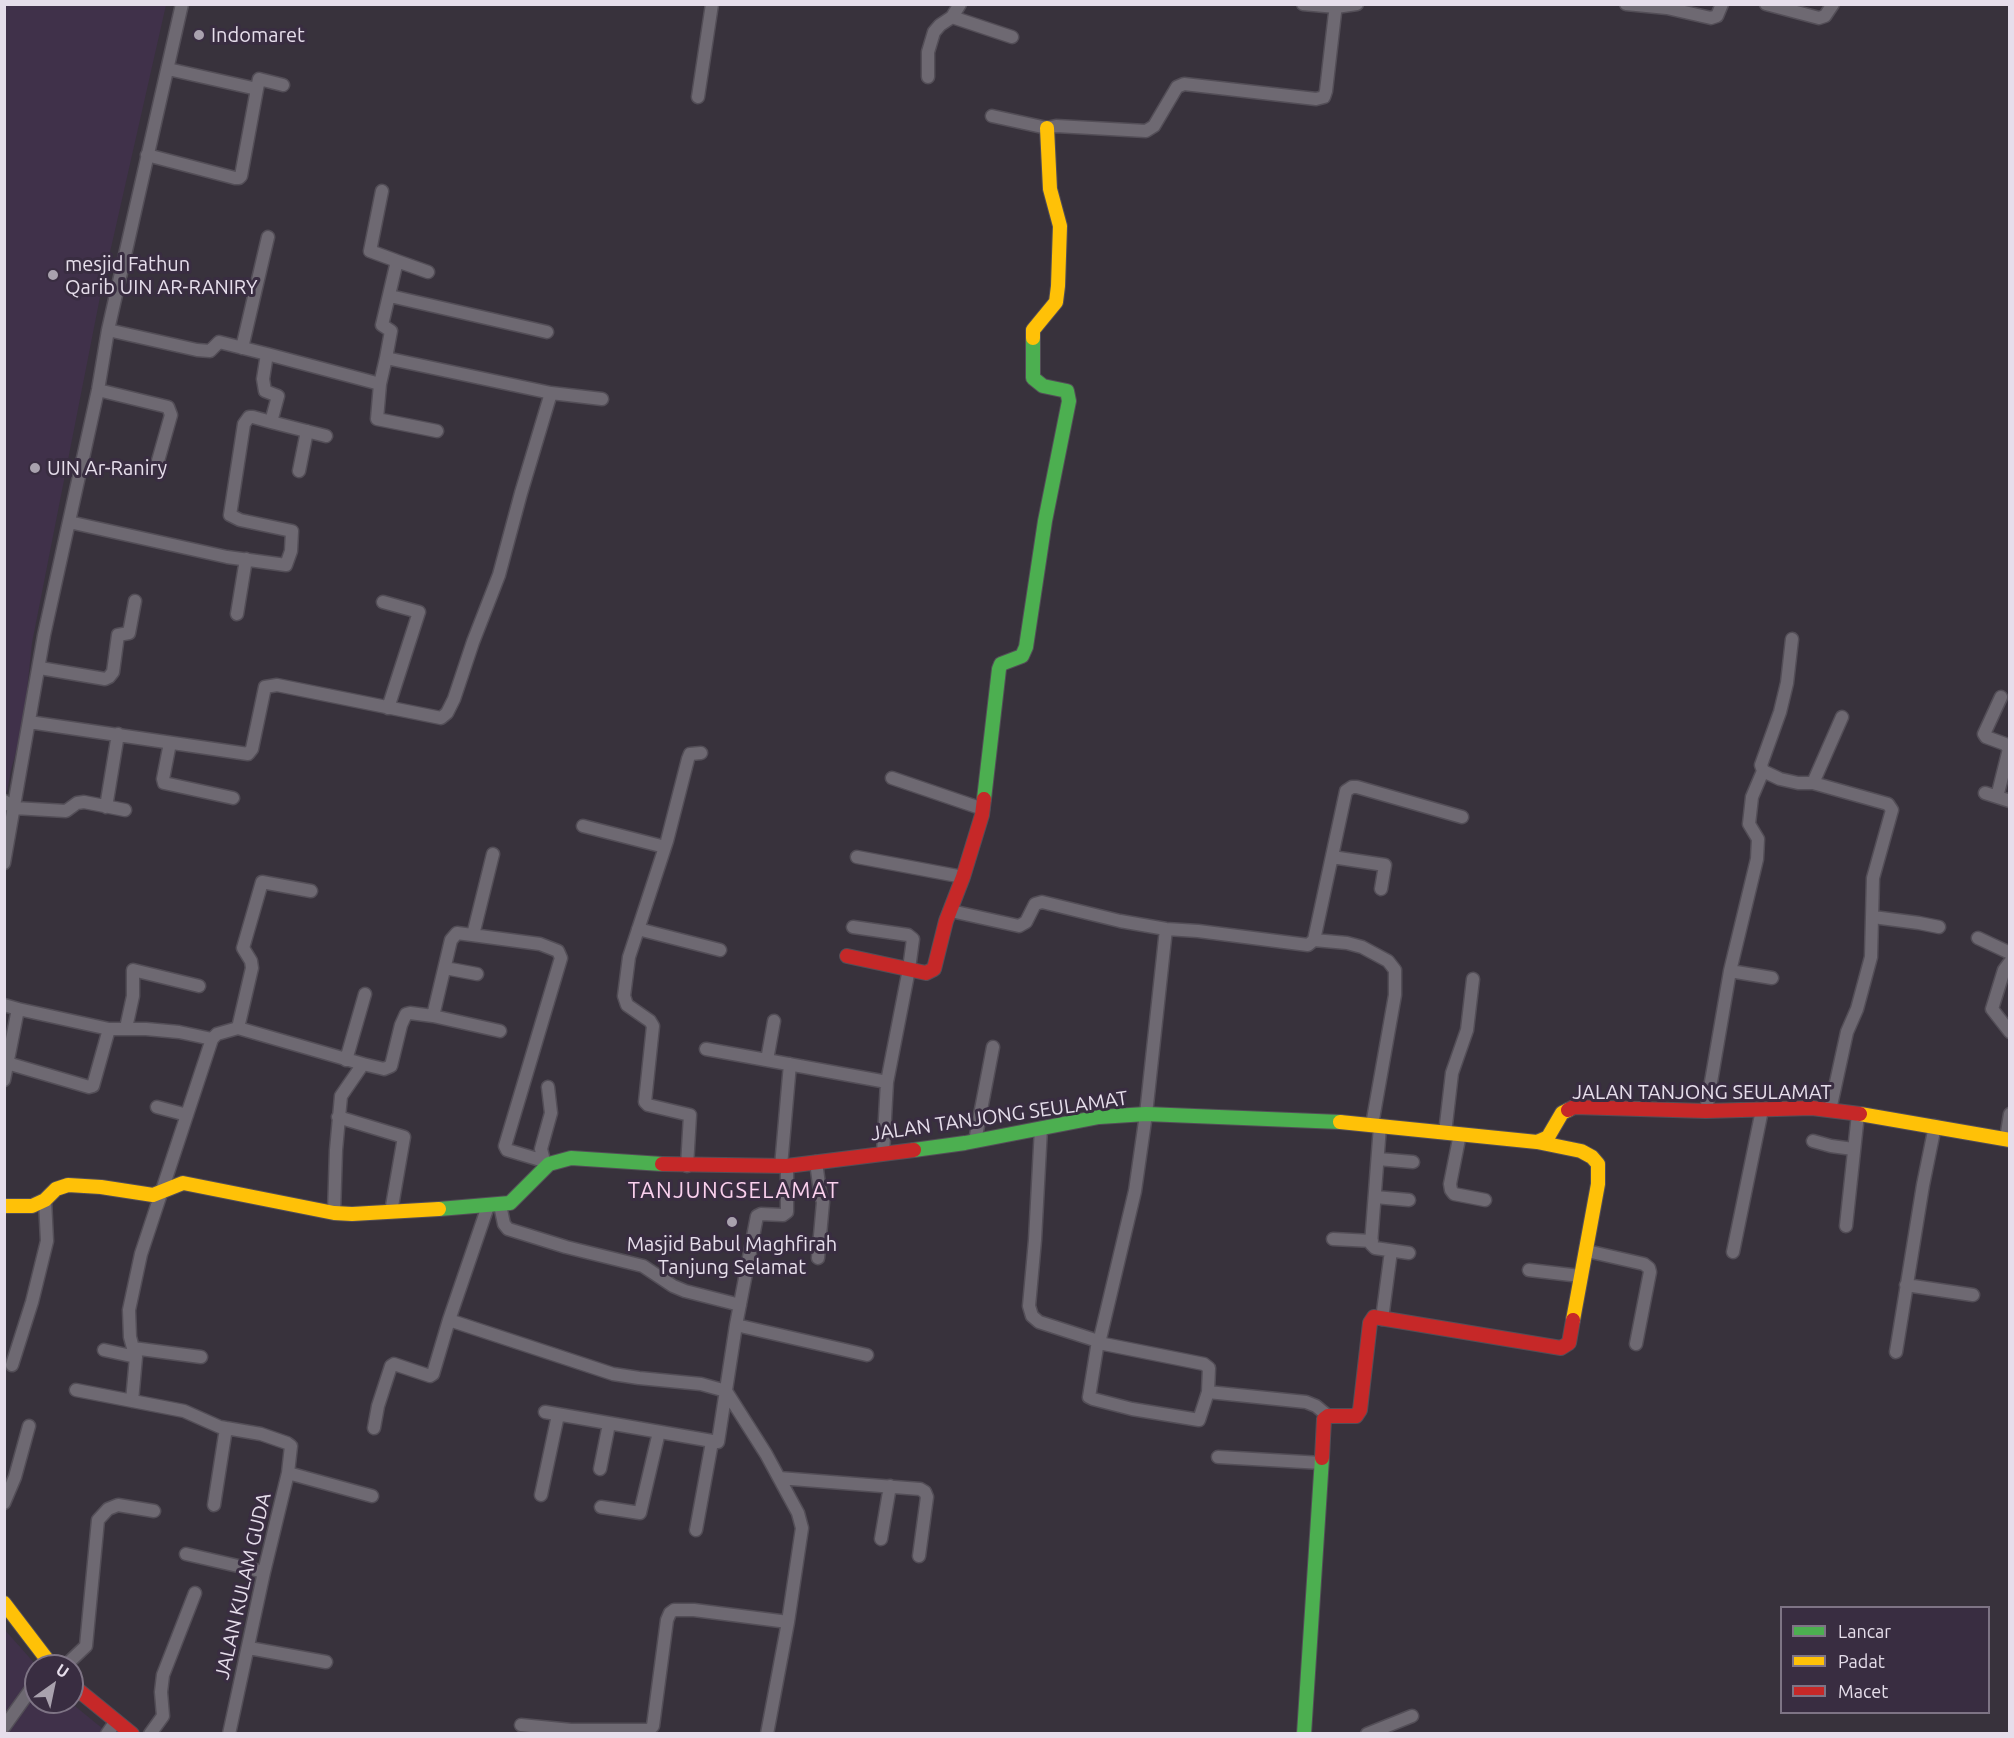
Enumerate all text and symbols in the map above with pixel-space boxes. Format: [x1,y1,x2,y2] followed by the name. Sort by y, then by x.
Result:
[211,23,305,47] place label: Indomaret
[192,28,206,42] marker: Indomaret
[65,252,258,299] place label: mesjid Fathun Qarib UIN AR-RANIRY
[46,268,60,282] marker: mesjid Fathun Qarib UIN AR-RANIRY
[47,456,167,480] place label: UIN Ar-Raniry
[28,461,42,475] marker: UIN Ar-Raniry
[1572,1080,1832,1104] street label: JALAN TANJONG SEULAMAT
[869,1086,1129,1146] street label: JALAN TANJONG SEULAMAT
[628,1178,840,1204] district label: TANJUNGSELAMAT
[725,1215,739,1229] marker: Masjid Babul Maghfirah Tanjung Selamat
[627,1232,837,1279] place label: Masjid Babul Maghfirah Tanjung Selamat
[210,1490,276,1682] street label: JALAN KULAM GUDA
[1780,1606,1990,1714] legend
[1838,1621,1891,1641] text: Lancar
[1838,1651,1885,1671] text: Padat
[24,1654,84,1714] north arrow
[53,1660,72,1681] text: U
[1838,1681,1888,1701] text: Macet

